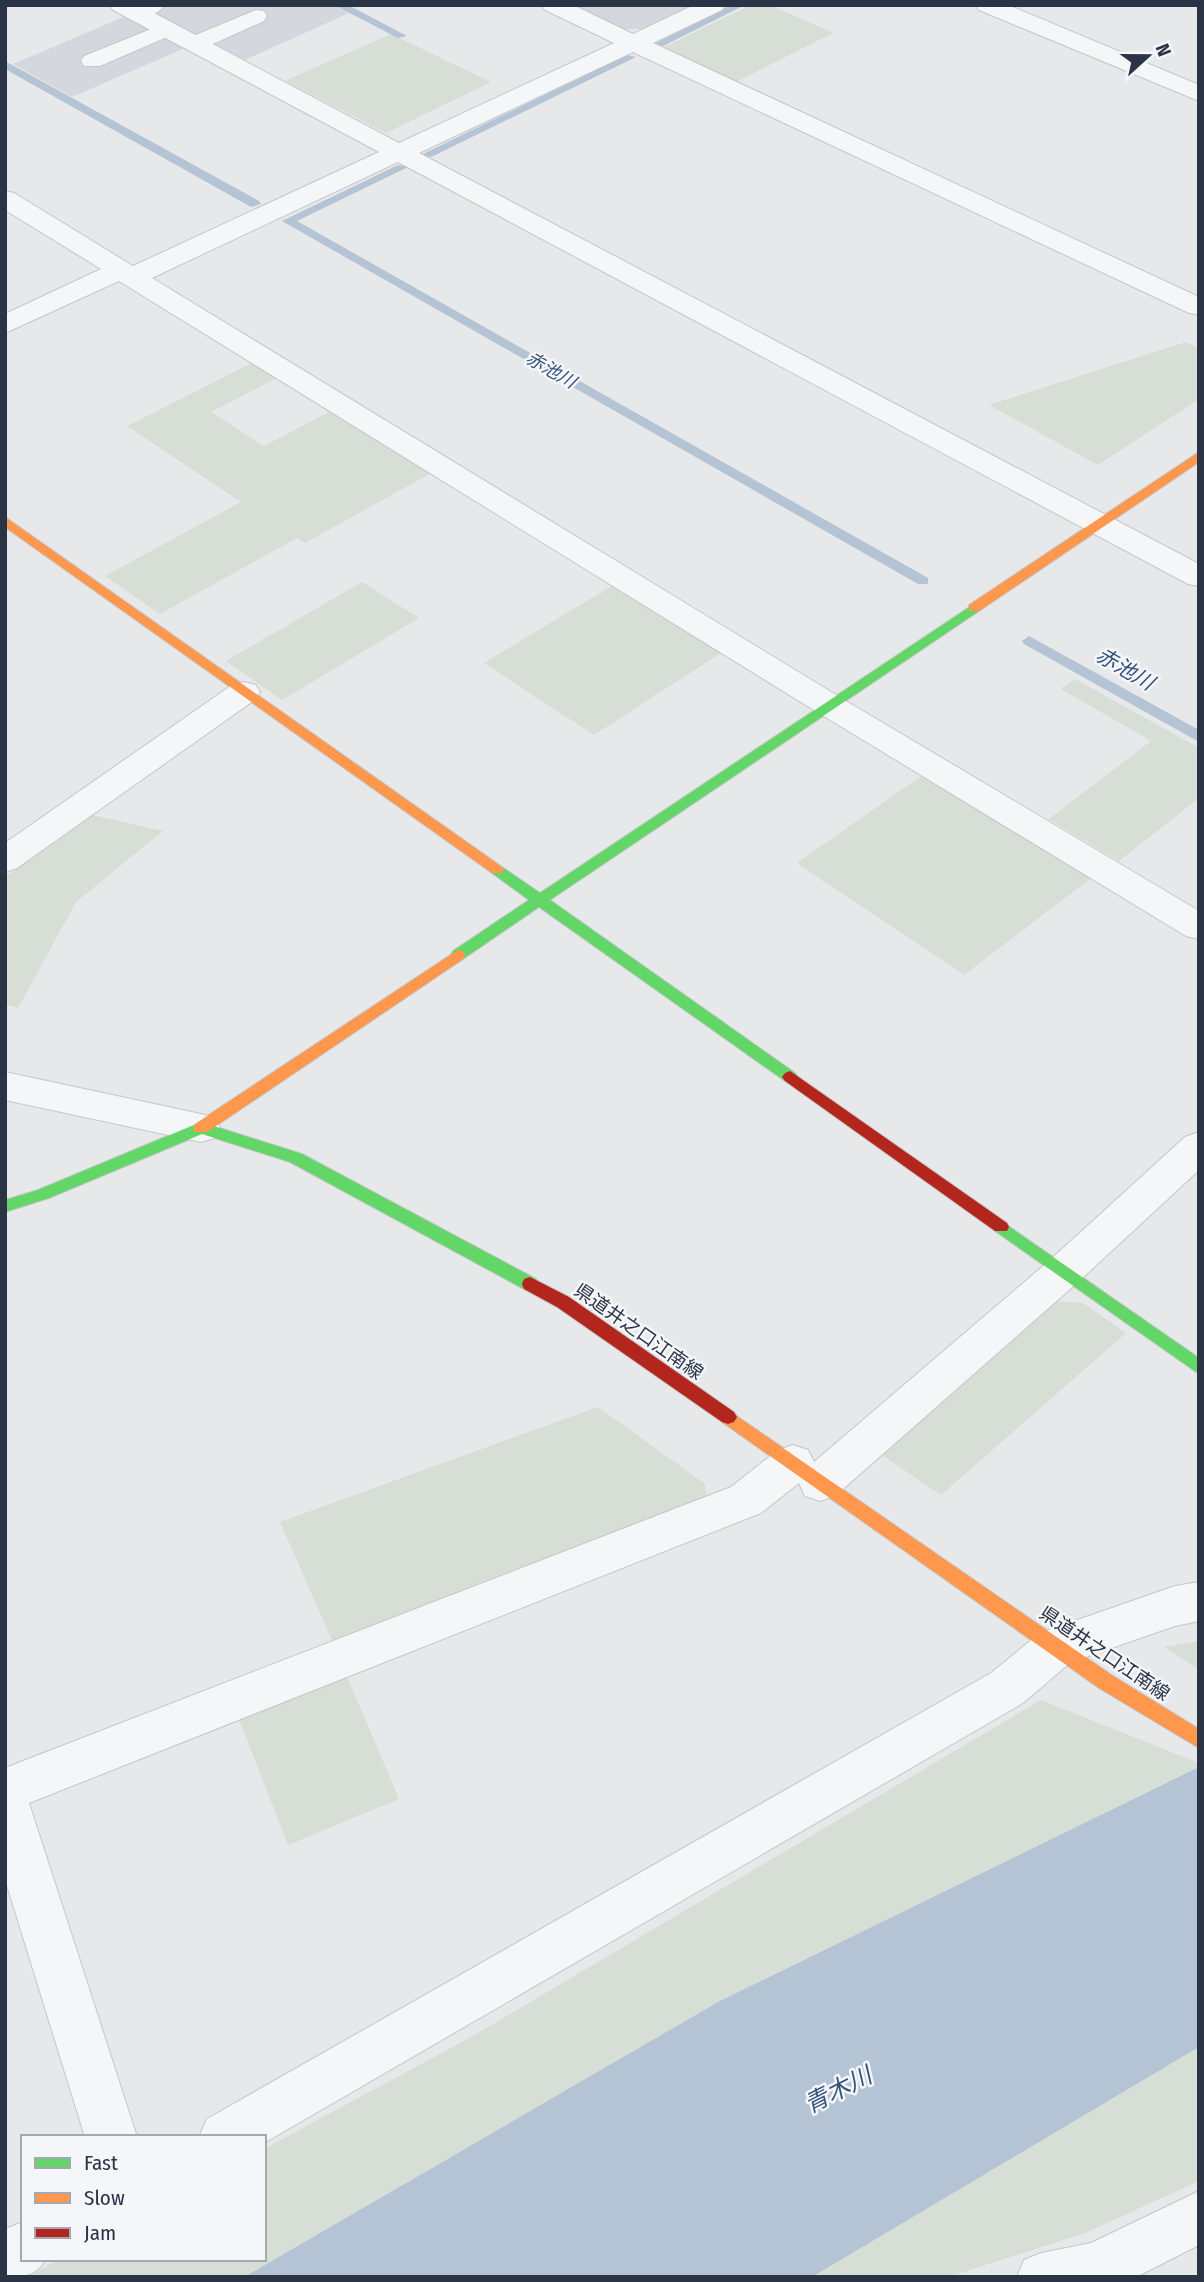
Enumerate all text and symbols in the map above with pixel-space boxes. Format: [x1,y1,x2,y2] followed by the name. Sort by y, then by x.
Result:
[1113,21,1183,91] north arrow
[1151,41,1176,60] text: N
[522,347,582,394] water label: 赤池川
[1091,642,1161,697] water label: 赤池川
[570,1278,708,1384] street label: 県道井之口江南線
[1035,1601,1174,1705] street label: 県道井之口江南線
[800,2060,879,2119] water label: 青木川
[21,2135,266,2261] legend
[84,2150,118,2176] text: Fast
[84,2185,125,2211] text: Slow
[84,2220,116,2246] text: Jam

